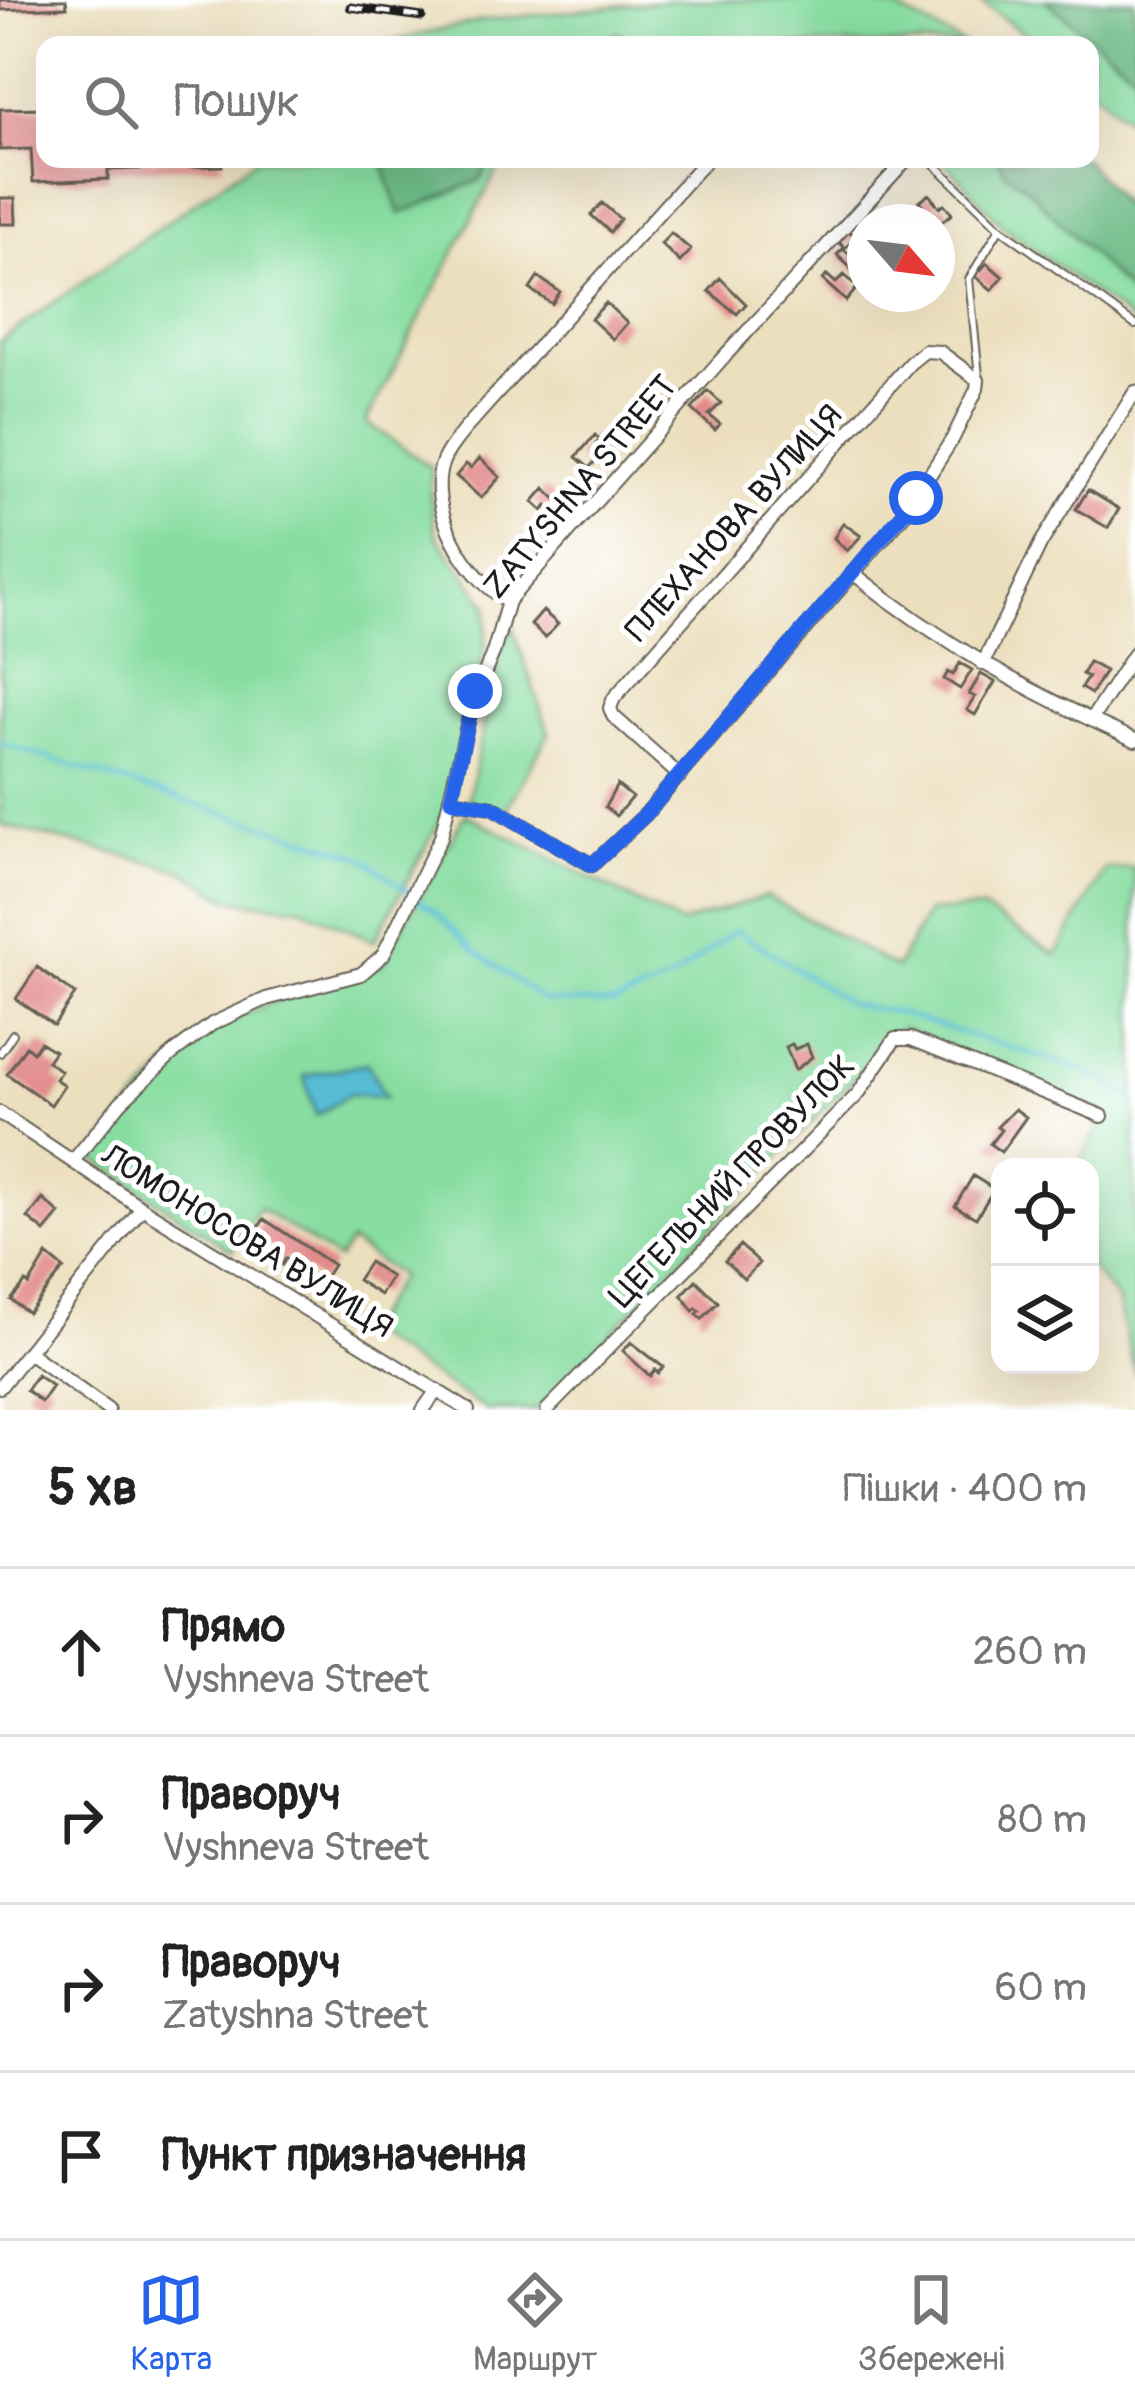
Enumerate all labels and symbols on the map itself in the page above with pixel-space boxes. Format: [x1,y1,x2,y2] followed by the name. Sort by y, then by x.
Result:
[847,204,955,312] north arrow
[475,367,686,607] street label: ZATYSHNA STREET
[617,396,852,650] street label: ПЛЕХАНОВА ВУЛИЦЯ
[889,471,943,525] route start
[448,664,502,718] route end
[601,1046,864,1316] street label: ЦЕГЕЛЬНИЙ ПРОВУЛОК
[93,1134,401,1348] street label: ЛОМОНОСОВА ВУЛИЦЯ

